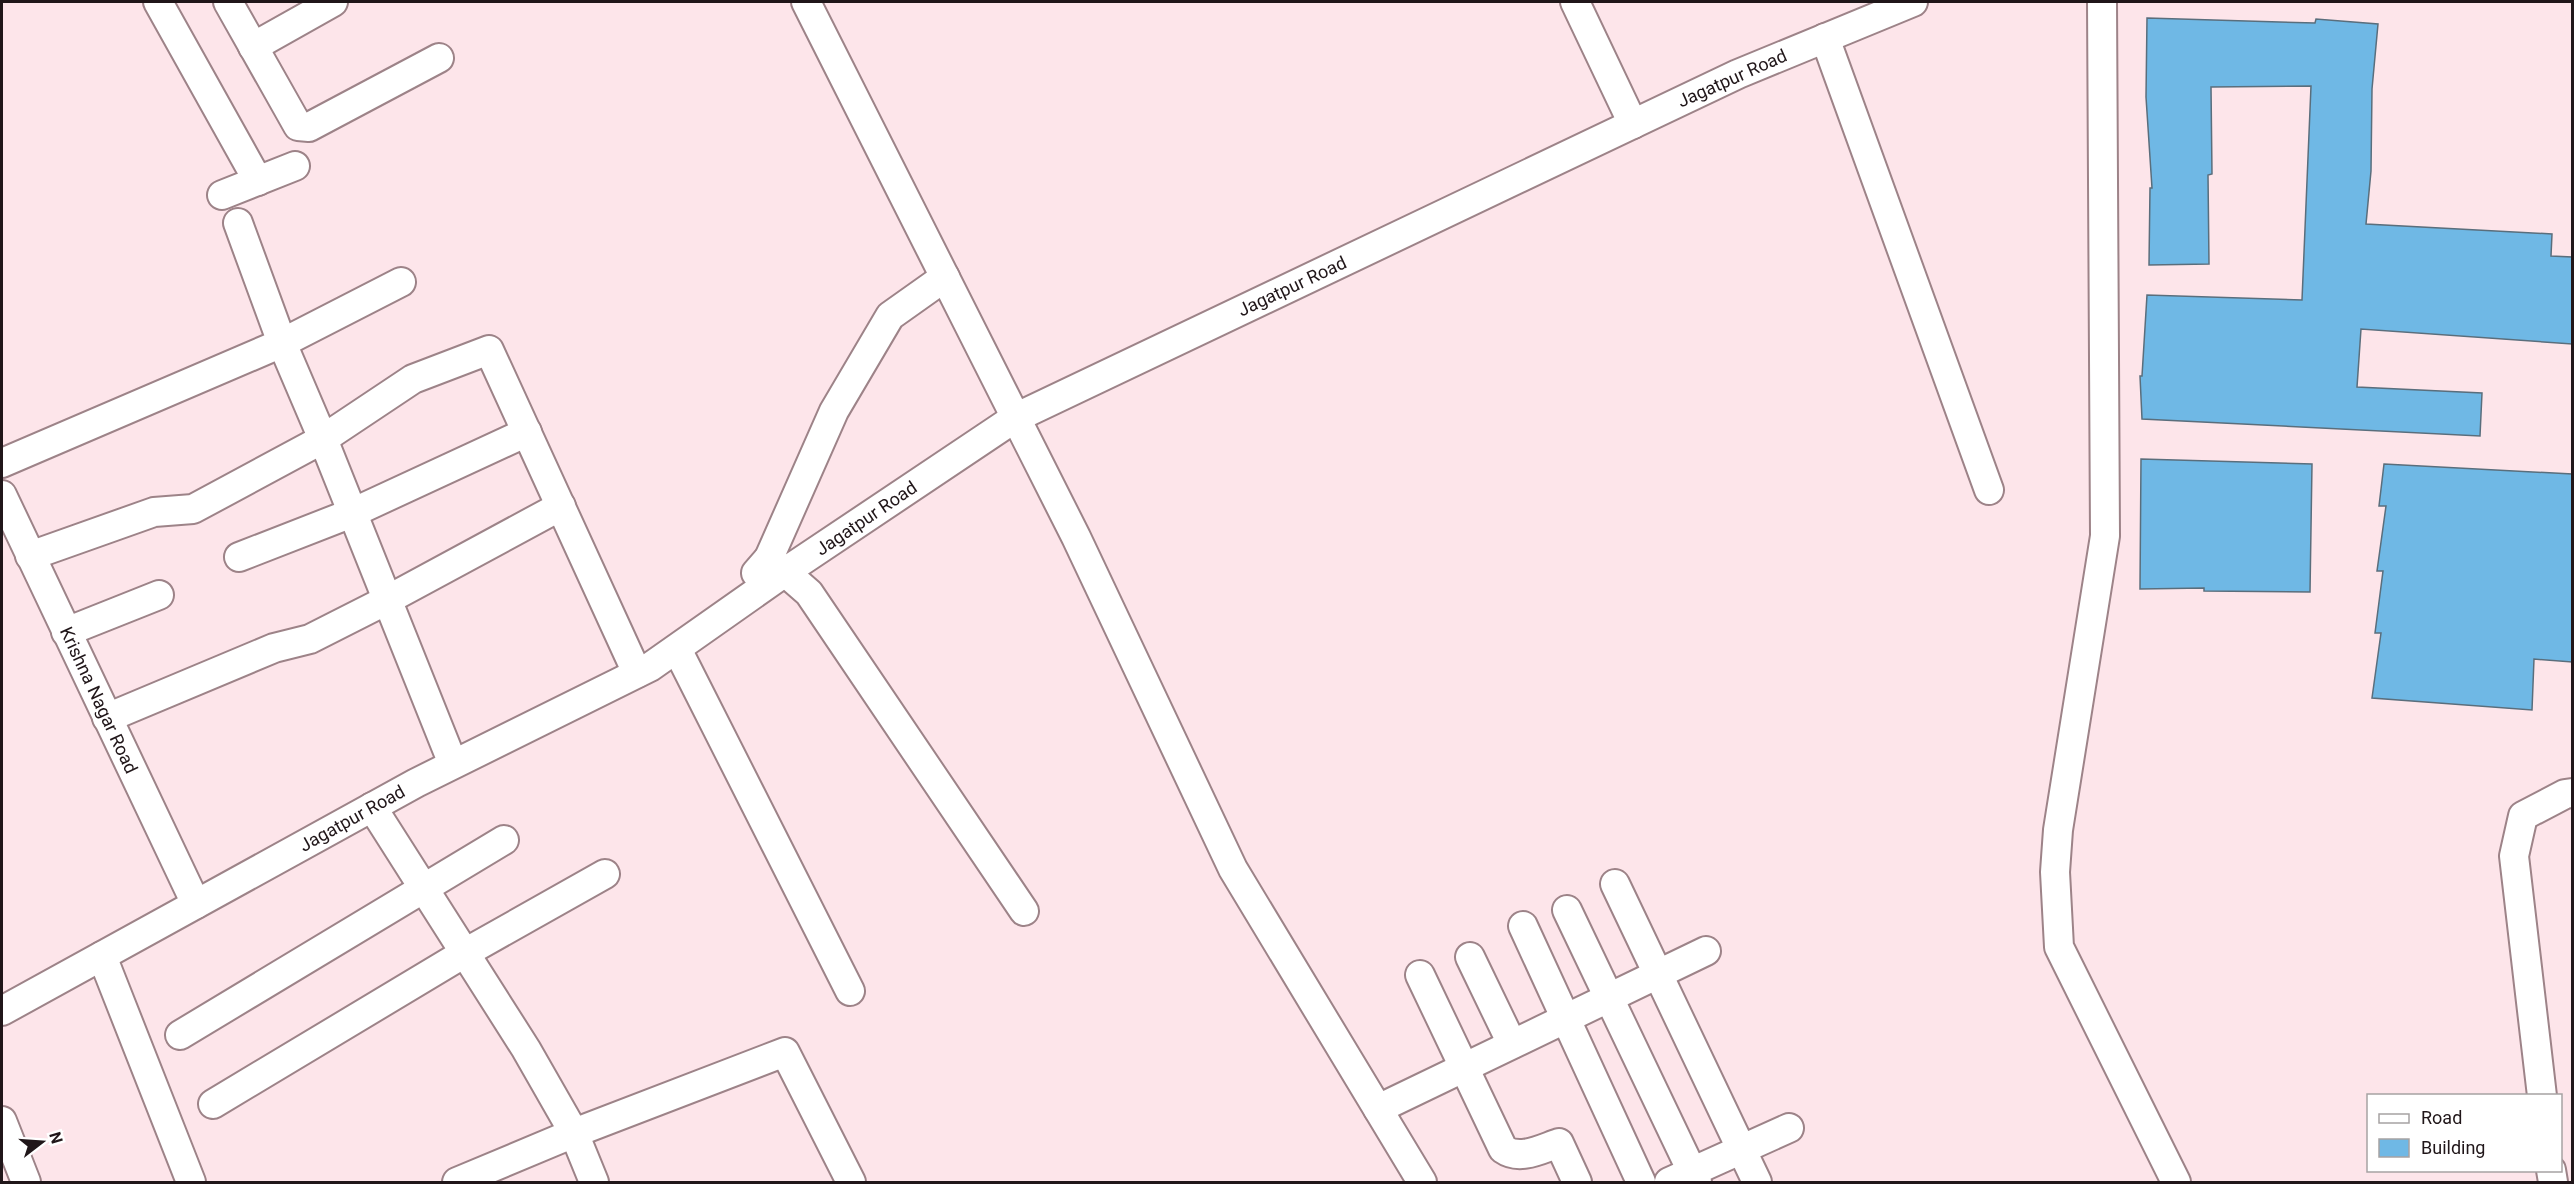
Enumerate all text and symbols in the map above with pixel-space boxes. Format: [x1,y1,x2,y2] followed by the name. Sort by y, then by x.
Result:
[1674,45,1790,111] street label: Jagatpur Road
[1234,252,1350,320] street label: Jagatpur Road
[811,476,921,560] street label: Jagatpur Road
[56,623,142,777] street label: Krishna Nagar Road
[296,780,408,856] street label: Jagatpur Road
[2367,1094,2562,1172] legend
[2421,1107,2462,1128] text: Road
[12,1112,72,1172] north arrow
[45,1130,67,1146] text: N
[2421,1137,2485,1158] text: Building

